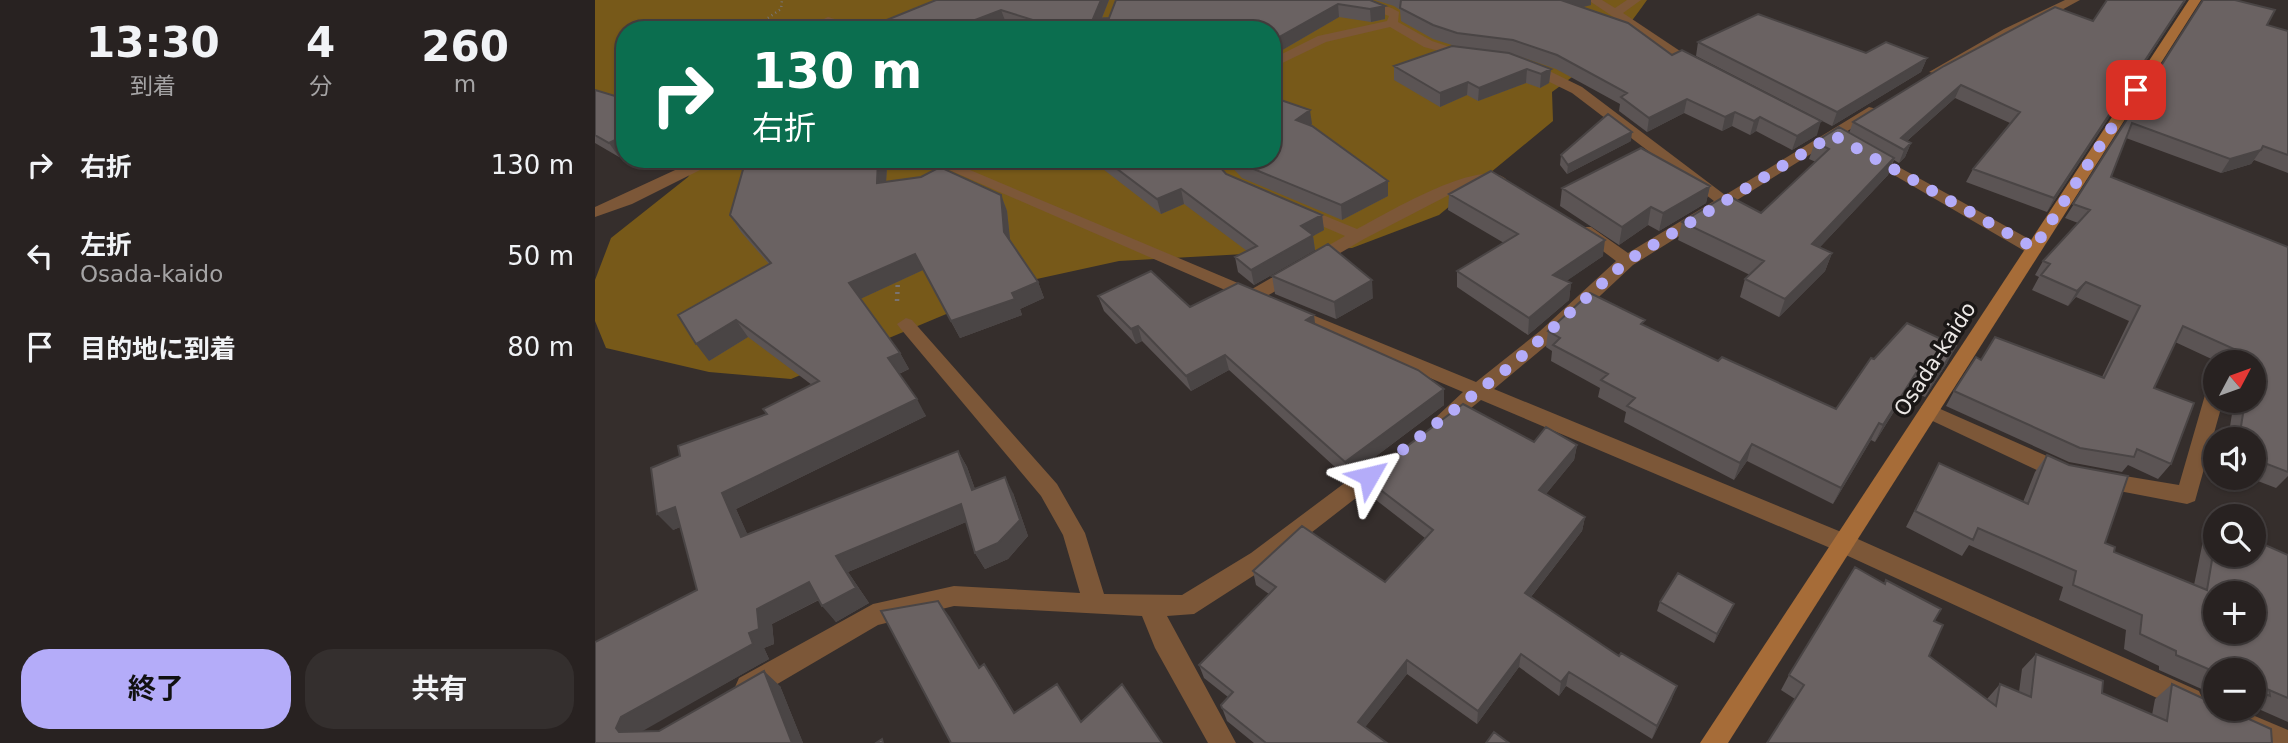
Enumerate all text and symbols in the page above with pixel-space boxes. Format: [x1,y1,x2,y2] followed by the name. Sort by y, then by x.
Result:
[86,18,220,67] text: 13:30
[306,18,335,67] text: 4
[421,22,509,71] text: 260
[752,43,922,100] text: 130 m
[637,49,728,140] icon: right
[2106,60,2166,120] pin
[454,71,476,97] text: m
[2117,71,2155,109] icon: arrive
[130,73,176,99] text: 到着
[309,73,332,99] text: 分
[752,109,816,147] text: 右折
[21,146,59,184] icon: right
[491,150,574,180] text: 130 m
[80,152,132,182] text: 右折
[80,230,132,260] text: 左折
[21,237,59,275] icon: left
[507,241,574,271] text: 50 m
[80,261,223,287] text: Osada-kaido
[1889,298,1981,420] street label: Osada-kaido
[21,328,59,366] icon: arrive
[507,332,574,362] text: 80 m
[80,334,236,364] text: 目的地に到着
[2203,350,2266,413] north arrow
[2203,350,2266,721] map controls
[2203,427,2266,490] button: sound
[1332,439,1406,513] position arrow
[2203,504,2266,567] button: search
[2203,581,2266,644] button: +
[21,649,291,729] button: 終了
[305,649,574,729] button: 共有
[2203,658,2266,721] button: −

